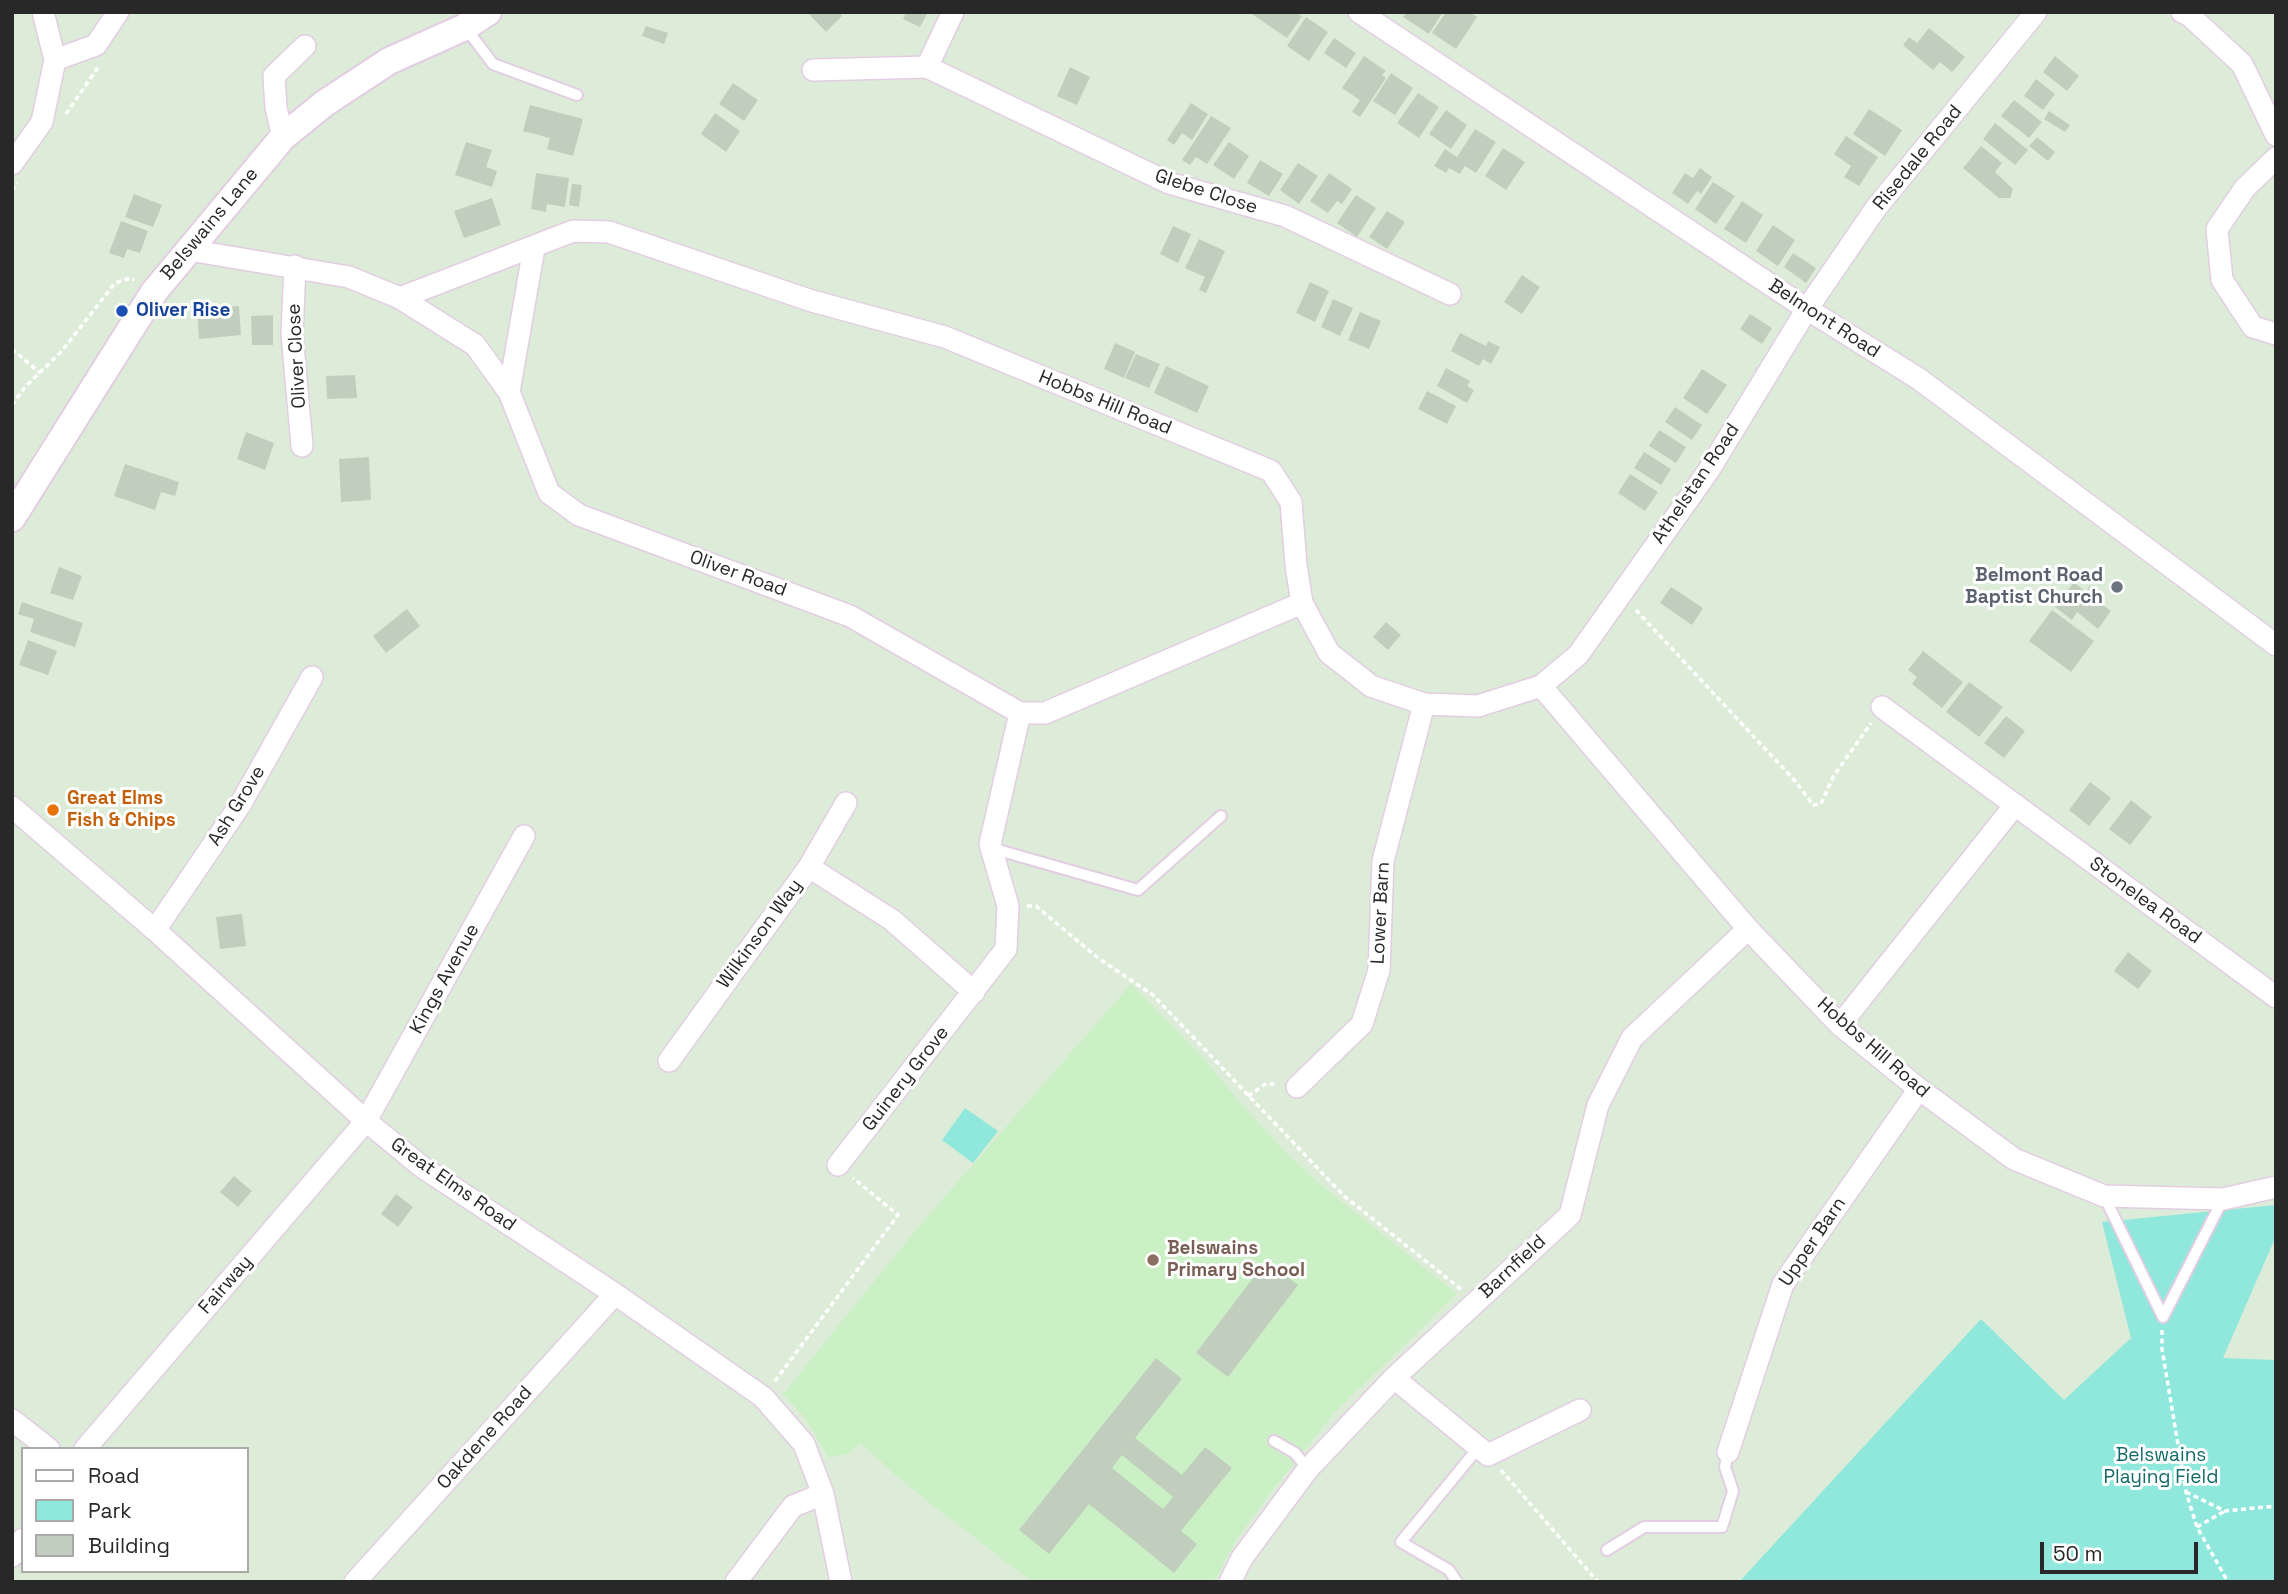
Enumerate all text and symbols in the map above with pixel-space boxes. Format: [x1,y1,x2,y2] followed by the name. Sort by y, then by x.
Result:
[1869,101,1967,215] street label: Risedale Road
[156,163,264,285] street label: Belswains Lane
[1152,165,1260,219] street label: Glebe Close
[1764,275,1884,363] street label: Belmont Road
[136,300,230,322] place label: Oliver Rise
[114,303,130,319] marker: Oliver Rise
[283,303,311,409] street label: Oliver Close
[1035,366,1175,440] street label: Hobbs Hill Road
[1647,419,1745,549] street label: Athelstan Road
[686,546,790,602] street label: Oliver Road
[1965,565,2103,609] place label: Belmont Road Baptist Church
[2109,579,2125,595] marker: Belmont Road Baptist Church
[203,762,271,850] street label: Ash Grove
[67,788,176,832] place label: Great Elms Fish & Chips
[45,802,61,818] marker: Great Elms Fish & Chips
[2084,853,2206,949] street label: Stonelea Road
[1367,861,1395,965] street label: Lower Barn
[713,875,807,993] street label: Wilkinson Way
[405,920,485,1038] street label: Kings Avenue
[1812,993,1934,1103] street label: Hobbs Hill Road
[858,1022,954,1136] street label: Guinery Grove
[386,1133,520,1237] street label: Great Elms Road
[1775,1193,1851,1291] street label: Upper Barn
[1475,1230,1551,1304] street label: Barnfield
[1167,1238,1305,1282] place label: Belswains Primary School
[194,1251,258,1319] street label: Fairway
[1145,1252,1161,1268] marker: Belswains Primary School
[433,1382,537,1494] street label: Oakdene Road
[2104,1445,2218,1489] park label: Belswains Playing Field
[21,1447,248,1573] legend
[88,1462,140,1489] text: Road
[88,1497,132,1524] text: Park
[2043,1528,2200,1572] scale bar
[88,1532,170,1559] text: Building
[2053,1540,2103,1567] text: 50 m

